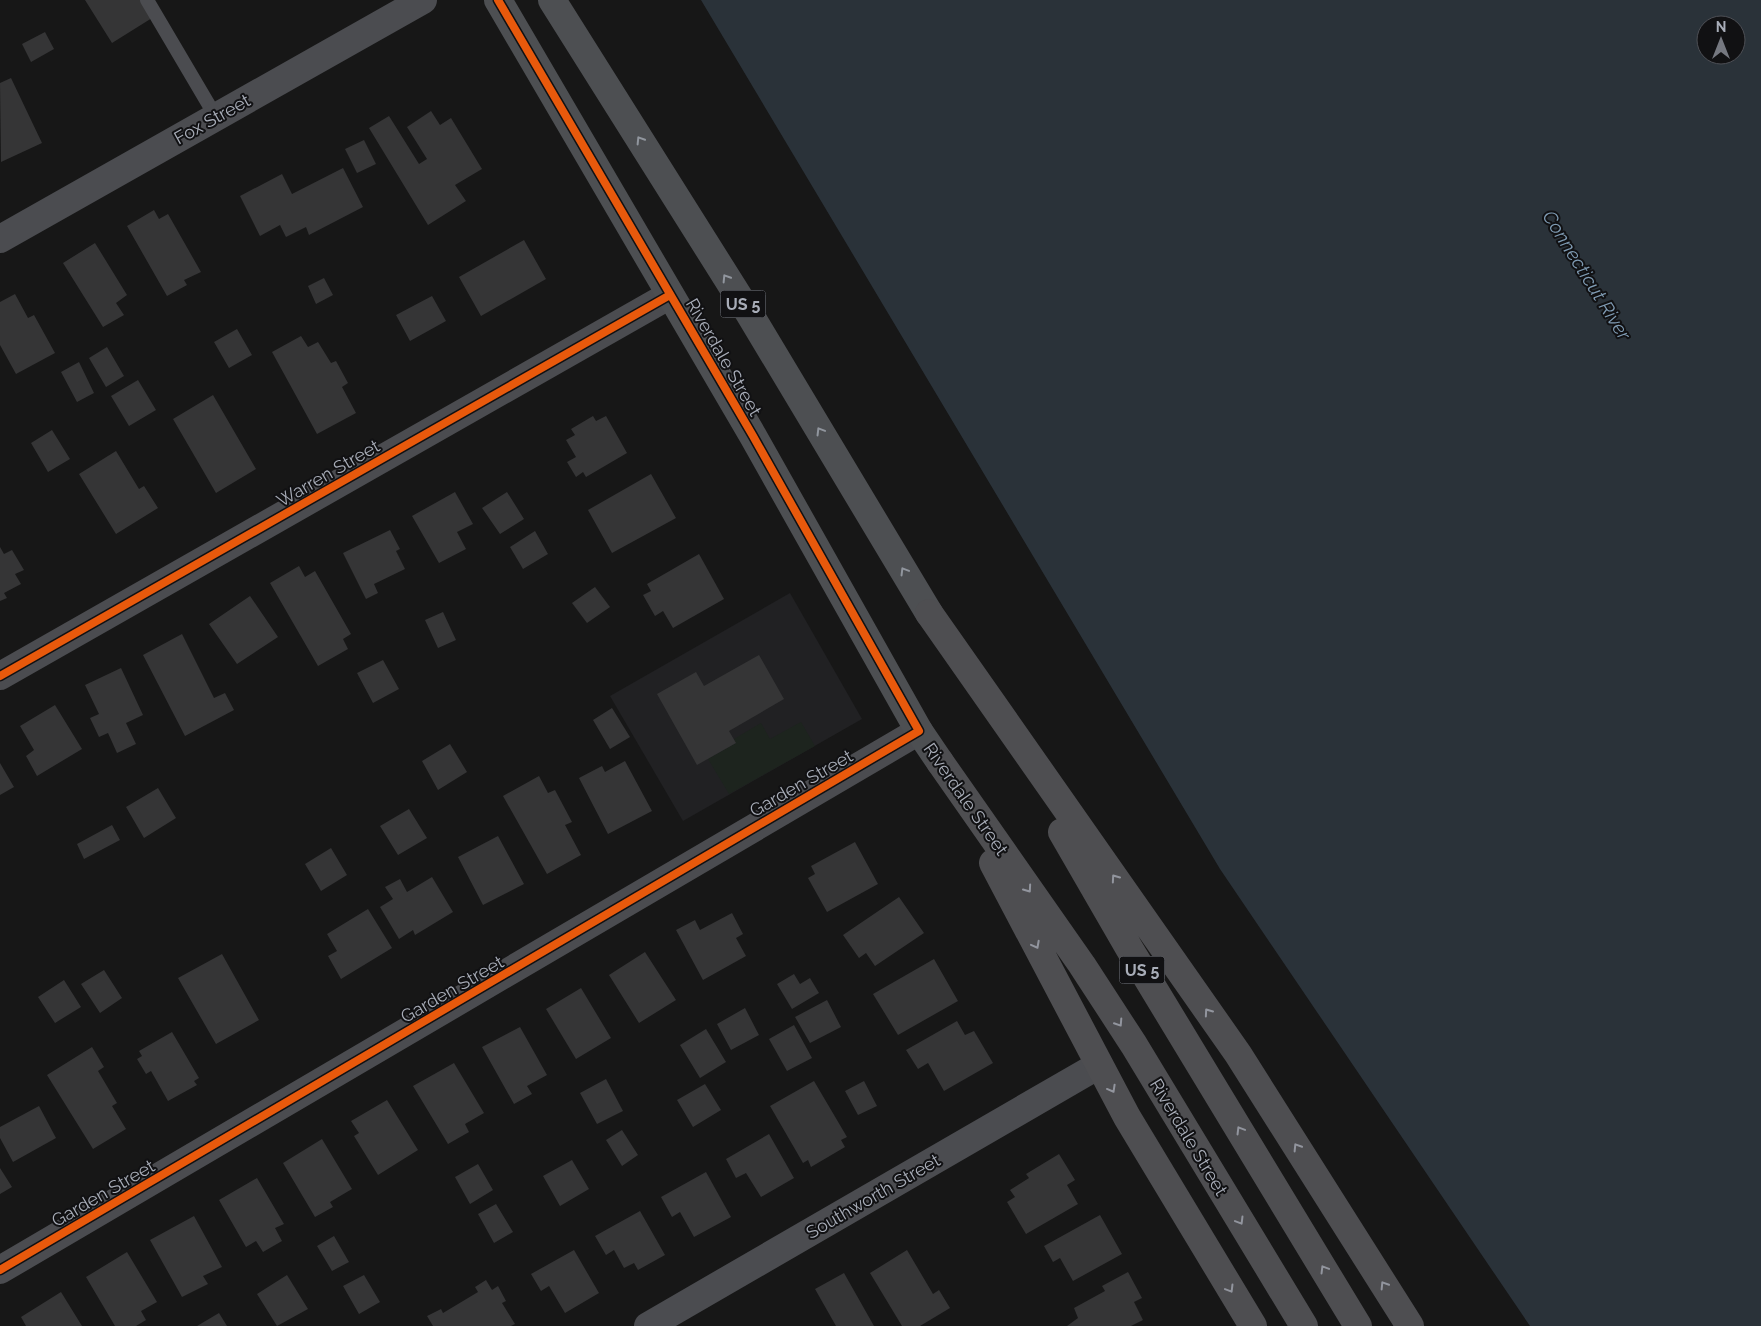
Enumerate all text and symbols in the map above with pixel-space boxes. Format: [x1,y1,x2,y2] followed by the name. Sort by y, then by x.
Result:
[1696,15,1746,65] north arrow
[1716,19,1726,35] text: N
[170,89,254,149] street label: Fox Street
[637,137,646,146] one-way arrow
[1538,206,1636,345] water label: Connecticut River
[723,274,733,283] one-way arrow
[720,290,766,318] road number: US 5
[682,294,766,420] street label: Riverdale Street
[816,428,826,437] one-way arrow
[273,435,383,511] street label: Warren Street
[900,567,910,576] one-way arrow
[919,739,1013,859] street label: Riverdale Street
[746,745,856,821] street label: Garden Street
[1112,875,1121,884] one-way arrow
[1022,883,1031,892] one-way arrow
[1030,940,1040,949] one-way arrow
[397,951,507,1027] street label: Garden Street
[1120,956,1164,984] road number: US 5
[1205,1008,1214,1017] one-way arrow
[1113,1017,1122,1027] one-way arrow
[1146,1075,1232,1199] street label: Riverdale Street
[1105,1084,1115,1093] one-way arrow
[1236,1127,1246,1136] one-way arrow
[1294,1144,1303,1153] one-way arrow
[802,1149,944,1243] street label: Southworth Street
[48,1155,158,1231] street label: Garden Street
[1234,1216,1244,1225] one-way arrow
[1320,1266,1330,1275] one-way arrow
[1381,1281,1390,1290] one-way arrow
[1224,1283,1234,1292] one-way arrow

